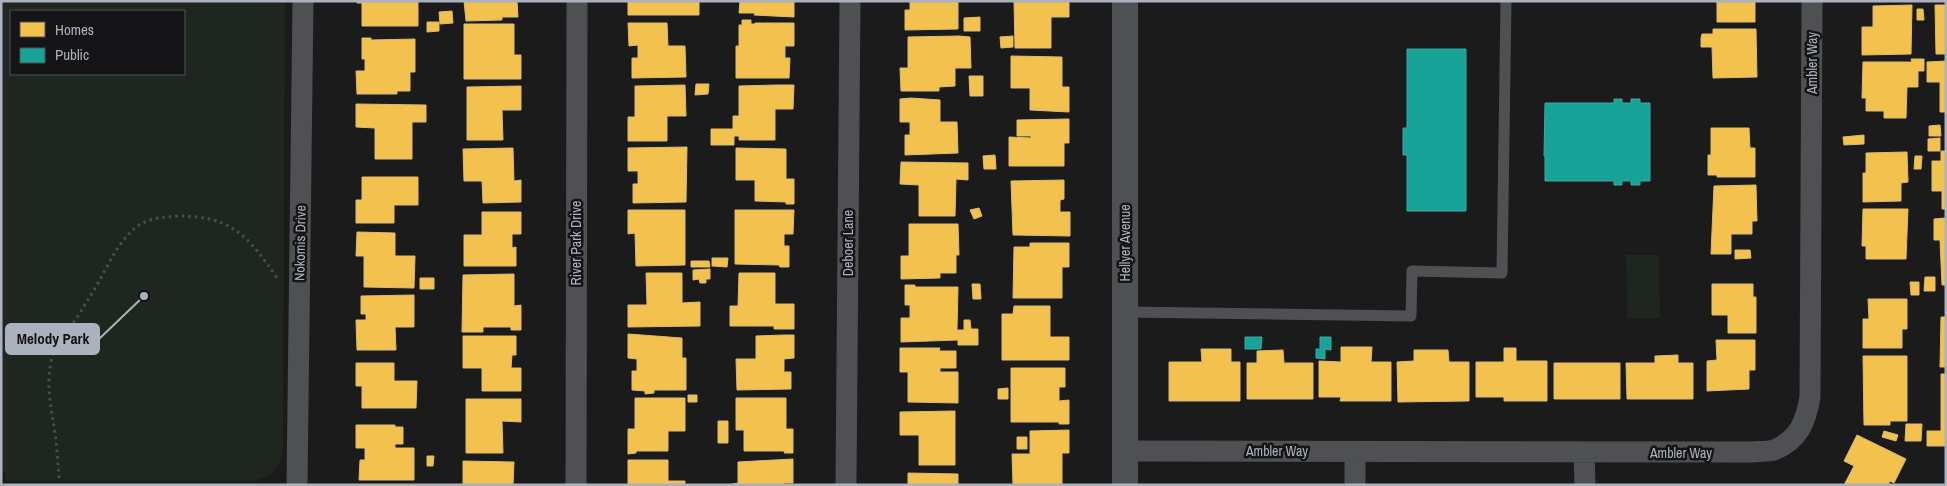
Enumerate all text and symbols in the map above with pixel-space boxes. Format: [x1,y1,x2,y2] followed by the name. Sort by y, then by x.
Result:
[10,10,185,75] legend
[55,19,94,40] text: Homes
[1803,32,1821,95] street label: Ambler Way
[55,44,89,65] text: Public
[567,201,585,285] street label: River Park Drive
[1116,204,1134,282] street label: Hellyer Avenue
[290,205,310,281] street label: Nokomis Drive
[839,210,857,276] street label: Deboer Lane
[6,324,99,354] callout: Melody Park
[17,328,89,349] text: Melody Park
[1245,442,1308,460] street label: Ambler Way
[1649,444,1712,462] street label: Ambler Way

